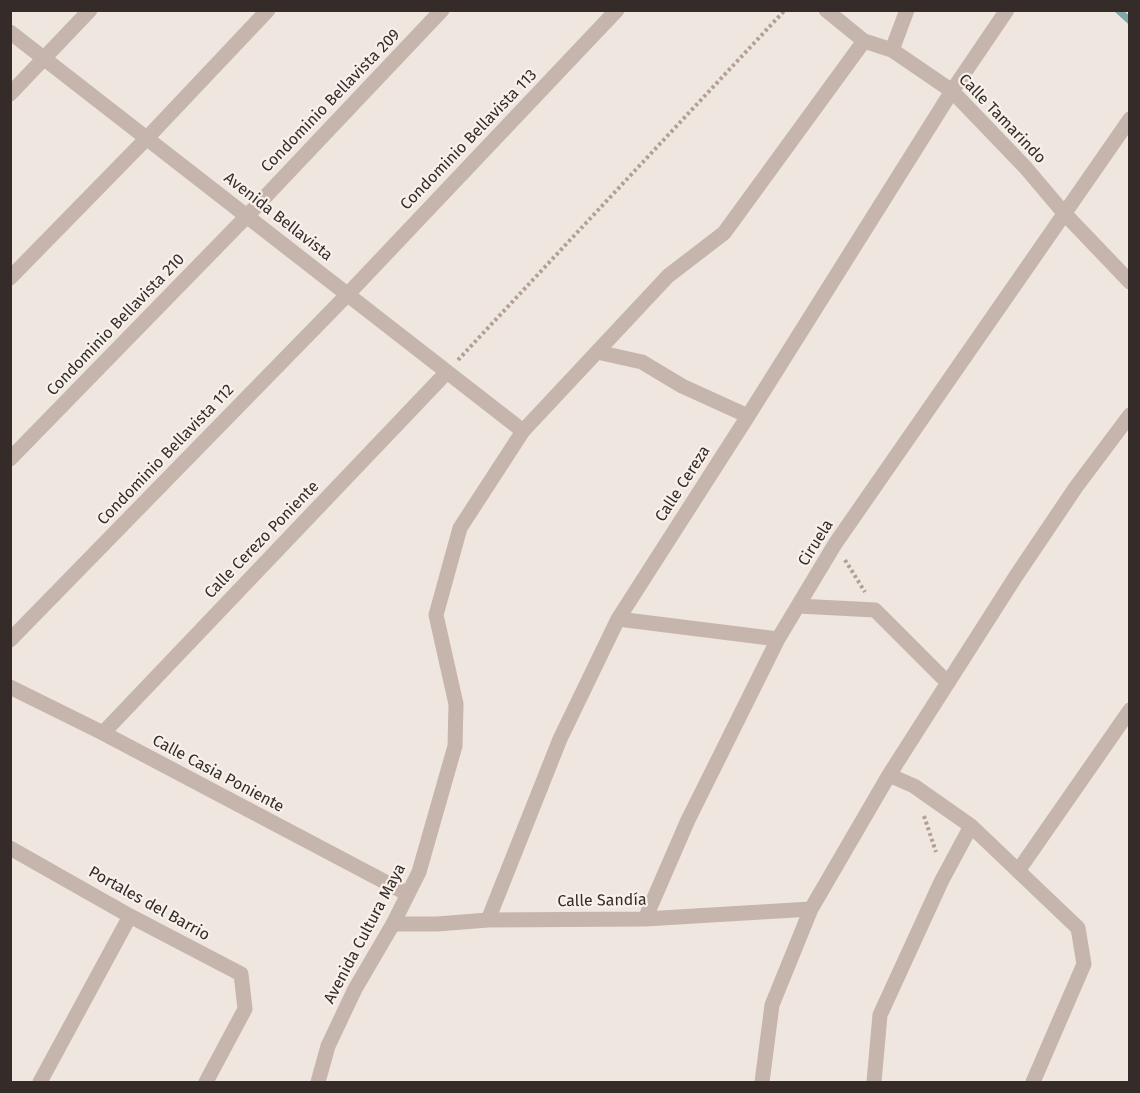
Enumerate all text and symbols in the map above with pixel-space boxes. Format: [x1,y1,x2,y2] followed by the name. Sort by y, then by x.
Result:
[258,25,404,177] street label: Condominio Bellavista 209
[397,66,541,214] street label: Condominio Bellavista 113
[954,70,1050,168] street label: Calle Tamarindo
[220,169,336,265] street label: Avenida Bellavista
[43,250,189,400] street label: Condominio Bellavista 210
[94,381,238,529] street label: Condominio Bellavista 112
[651,442,715,526] street label: Calle Cereza
[201,477,323,603] street label: Calle Cerezo Poniente
[794,516,838,570] street label: Ciruela
[149,731,287,817] street label: Calle Casia Poniente
[320,861,410,1007] street label: Avenida Cultura Maya
[85,863,213,945] street label: Portales del Barrio
[557,891,647,911] street label: Calle Sandía

